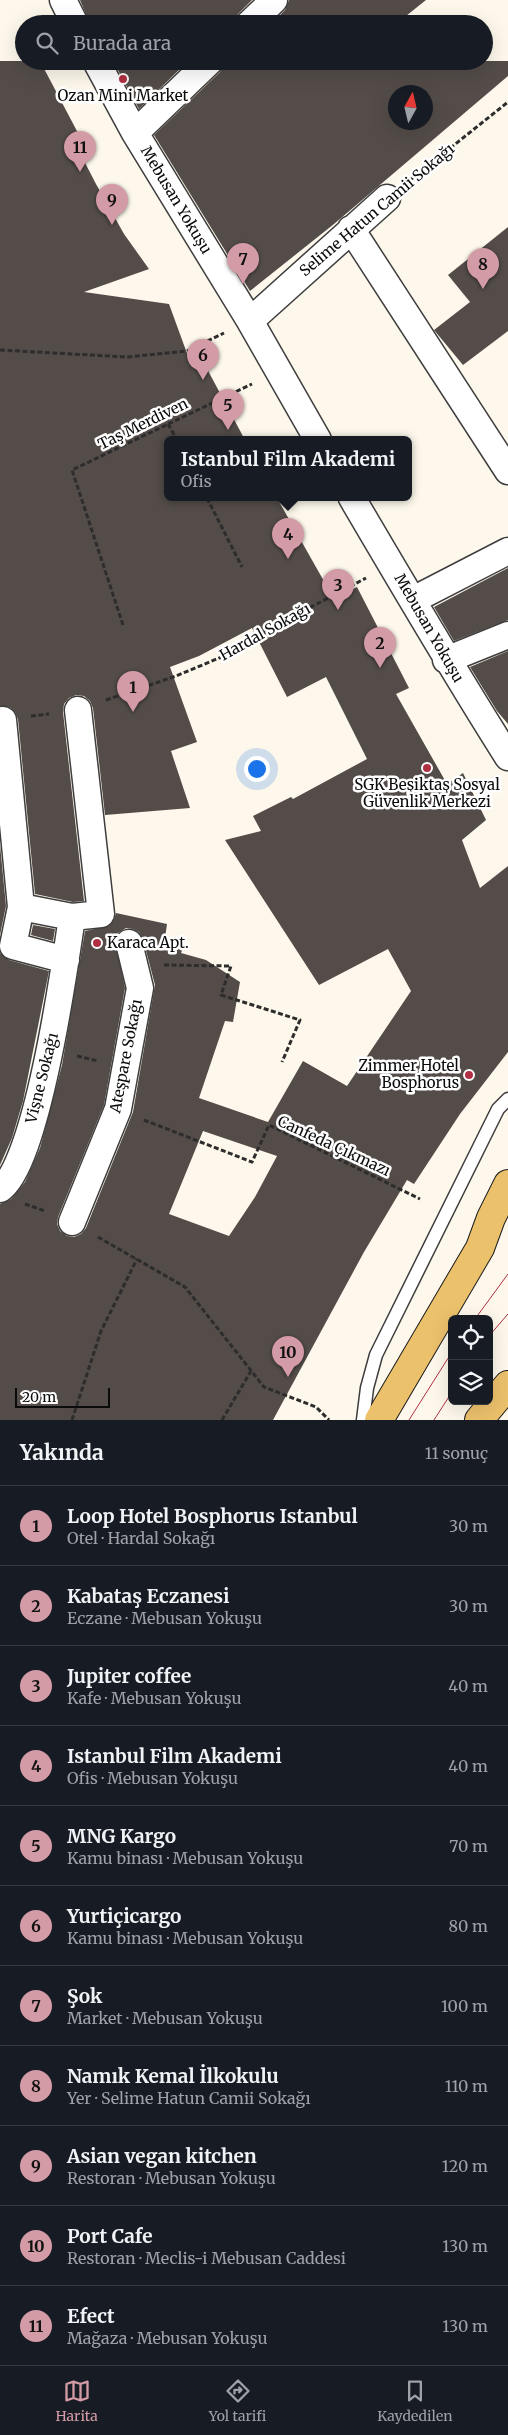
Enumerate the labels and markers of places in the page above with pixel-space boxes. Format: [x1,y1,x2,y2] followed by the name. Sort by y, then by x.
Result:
[117,73,129,85] marker: Ozan Mini Market
[58,86,189,105] place label: Ozan Mini Market
[64,131,96,172] pin: 11
[96,184,128,225] pin: 9
[227,243,259,284] pin: 7
[467,248,499,289] pin: 8
[187,339,219,380] pin: 6
[212,389,244,430] pin: 5
[272,518,304,559] pin: 4
[322,569,354,610] pin: 3
[364,627,396,668] pin: 2
[117,671,149,712] pin: 1
[421,762,433,774] marker: SGK Beşiktaş Sosyal Güvenlik Merkezi
[354,775,500,811] place label: SGK Beşiktaş Sosyal Güvenlik Merkezi
[107,933,189,952] place label: Karaca Apt.
[91,937,103,949] marker: Karaca Apt.
[358,1056,459,1092] place label: Zimmer Hotel Bosphorus
[463,1069,475,1081] marker: Zimmer Hotel Bosphorus
[272,1336,304,1377] pin: 10

